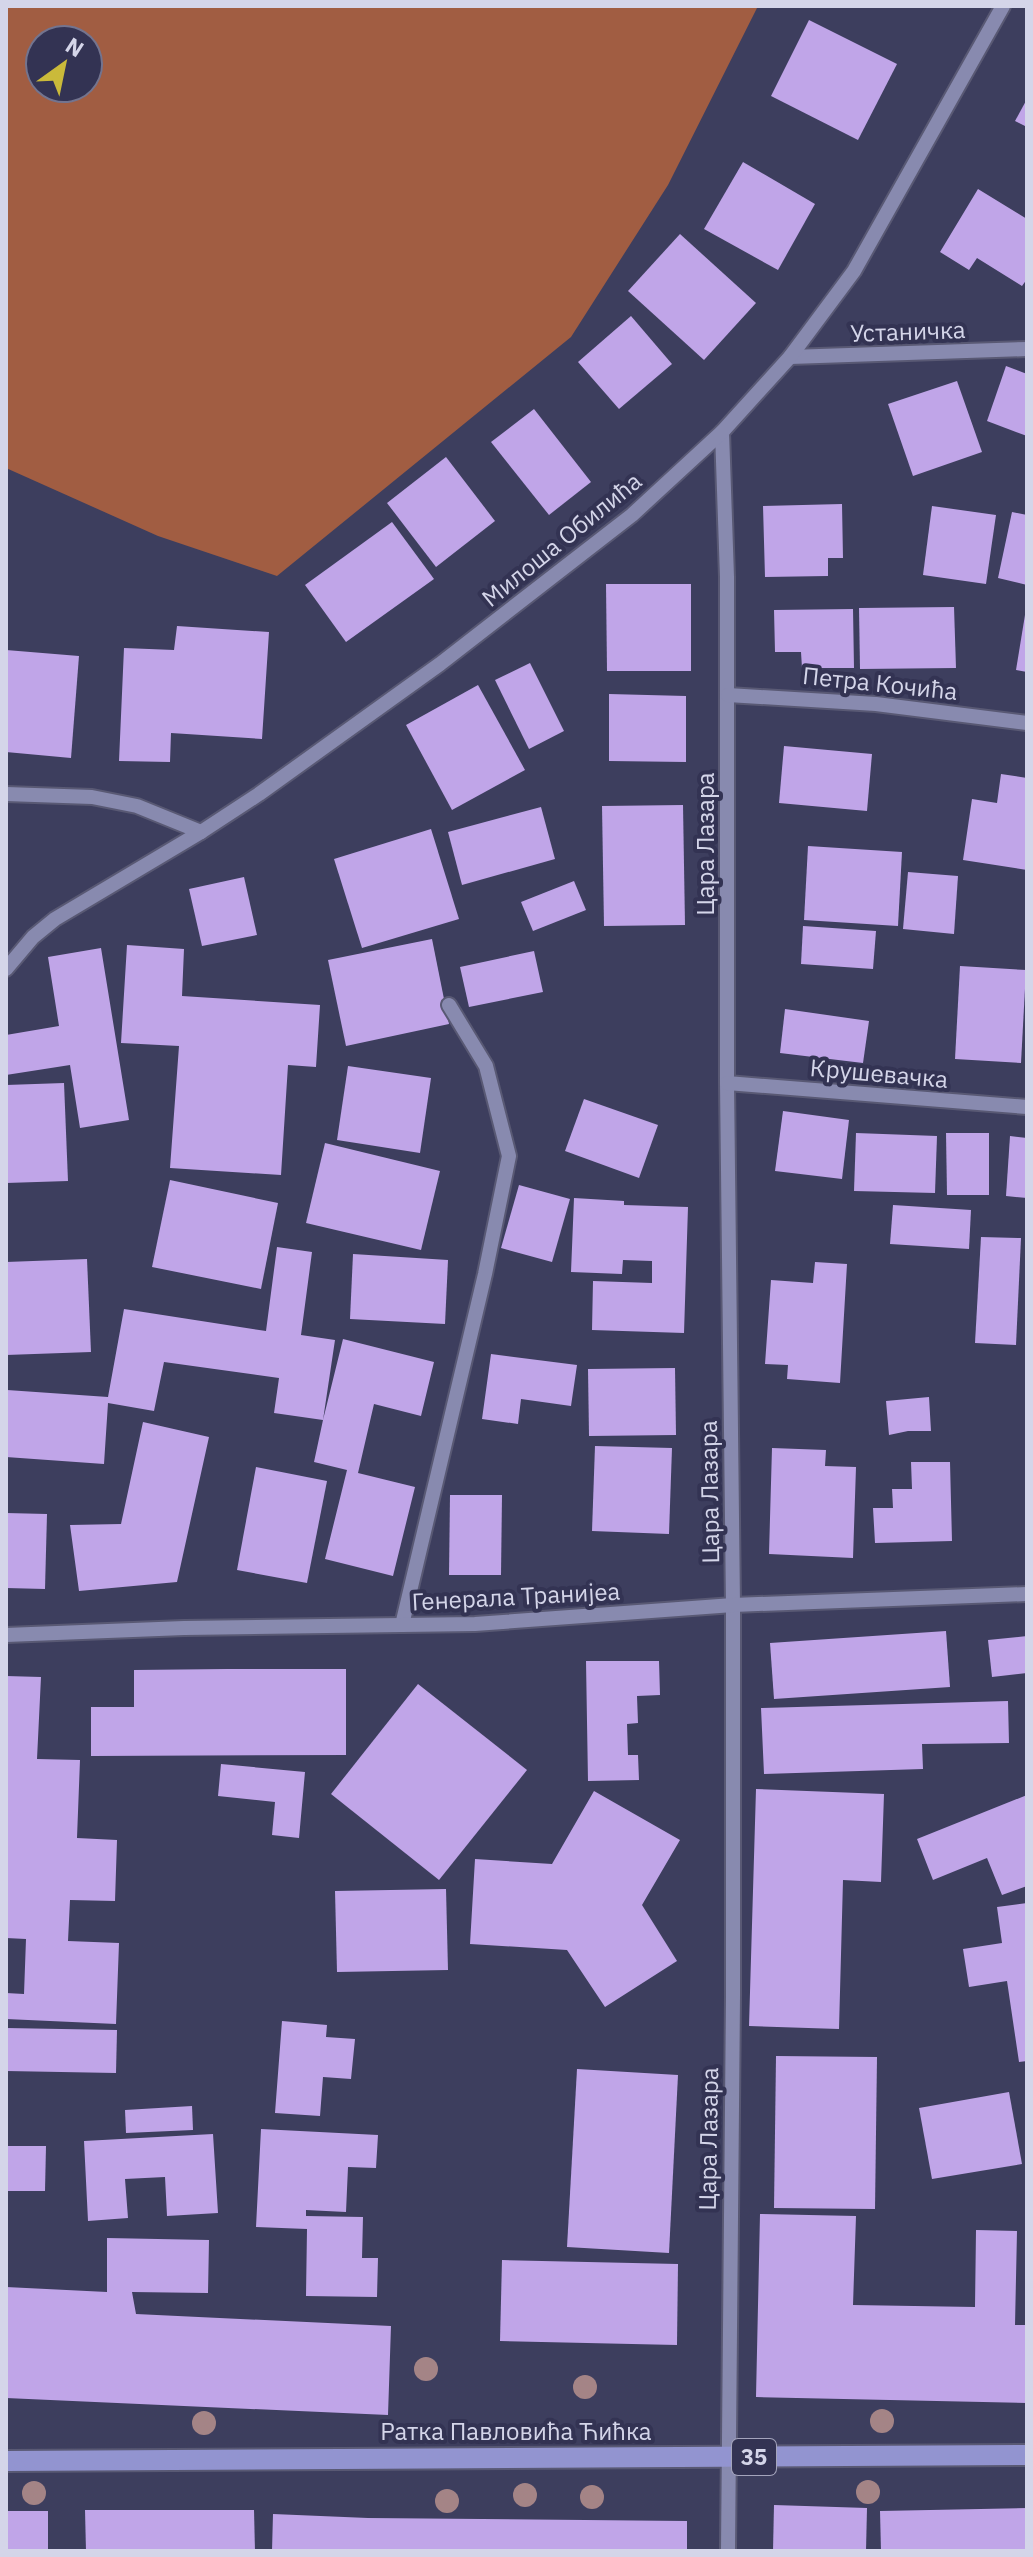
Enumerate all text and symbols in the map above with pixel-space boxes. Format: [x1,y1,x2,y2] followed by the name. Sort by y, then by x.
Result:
[24,24,104,104] north arrow
[61,30,90,63] text: N
[850,313,966,349] street label: Устаничка
[475,465,648,614] street label: Милоша Обилића
[801,659,959,707] street label: Петра Кочића
[689,772,721,916] street label: Цара Лазара
[809,1051,950,1095] street label: Крушевачка
[692,1420,726,1564] street label: Цара Лазара
[411,1575,621,1617] street label: Генерала Транијеа
[691,2067,725,2211] street label: Цара Лазара
[380,2415,652,2447] street label: Ратка Павловића Ћићка
[732,2439,776,2475] road number: 35

